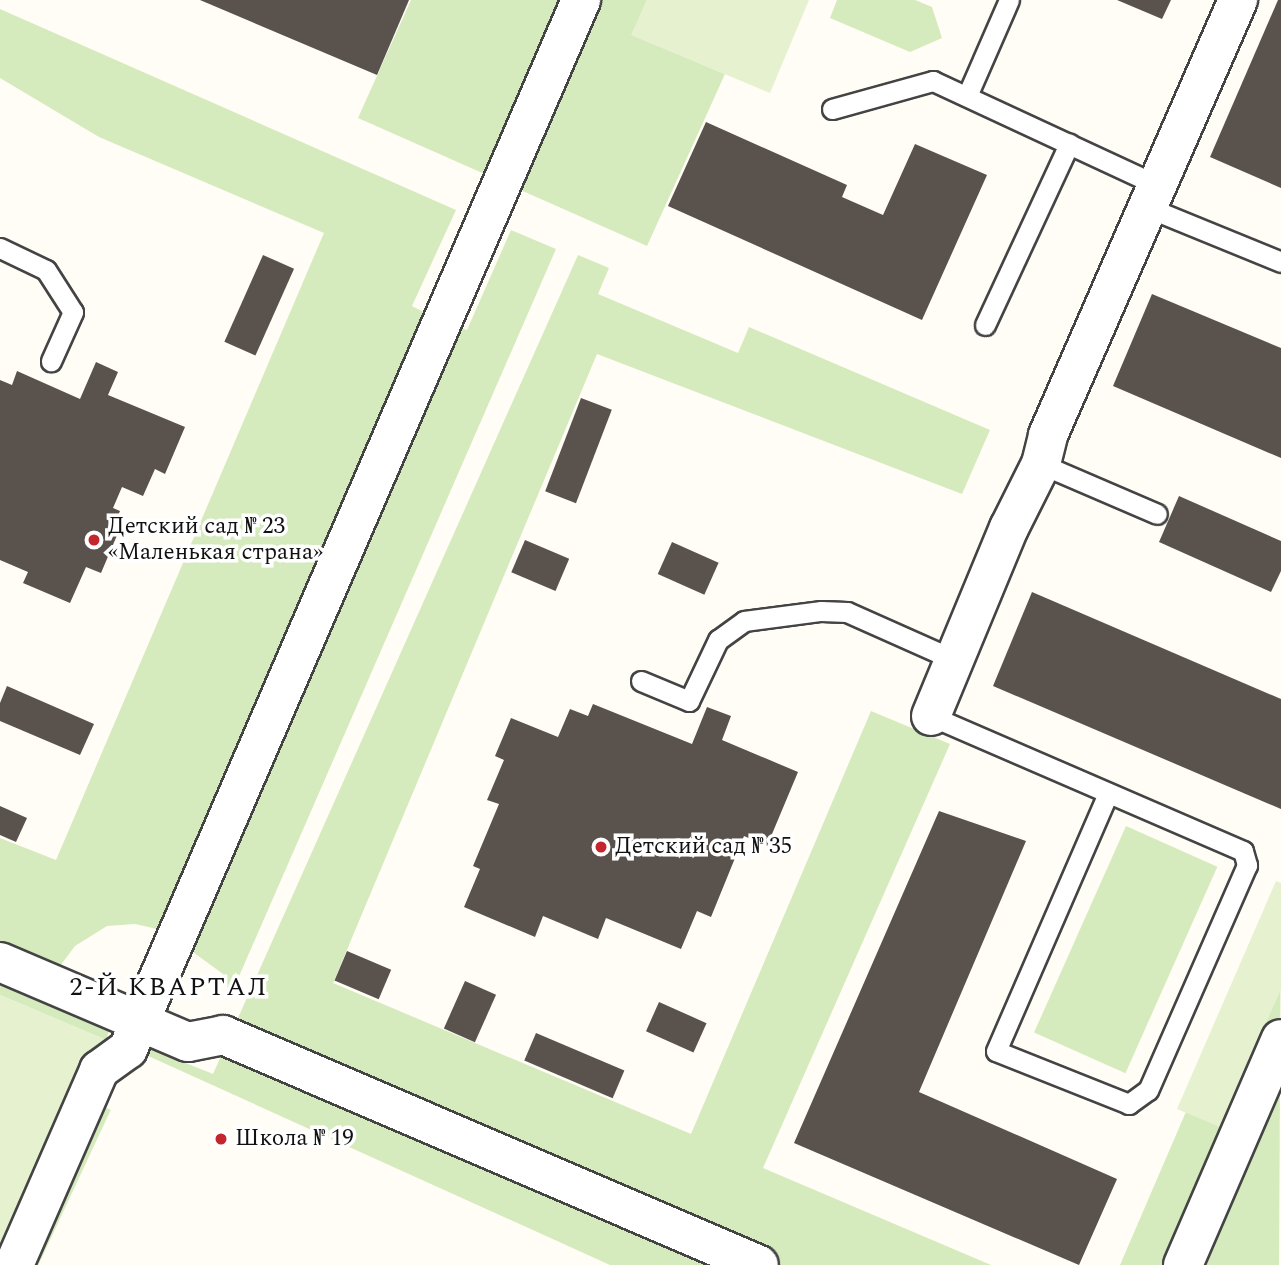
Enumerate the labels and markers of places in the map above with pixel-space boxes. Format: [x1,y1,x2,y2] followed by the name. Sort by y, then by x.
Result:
[108,513,323,567] place label: Детский сад № 23 «Маленькая страна»
[86,532,102,548] marker: Детский сад № 23 «Маленькая страна»
[615,833,792,861] place label: Детский сад № 35
[593,839,609,855] marker: Детский сад № 35
[235,1125,354,1153] place label: Школа № 19
[213,1131,229,1147] marker: Школа № 19

